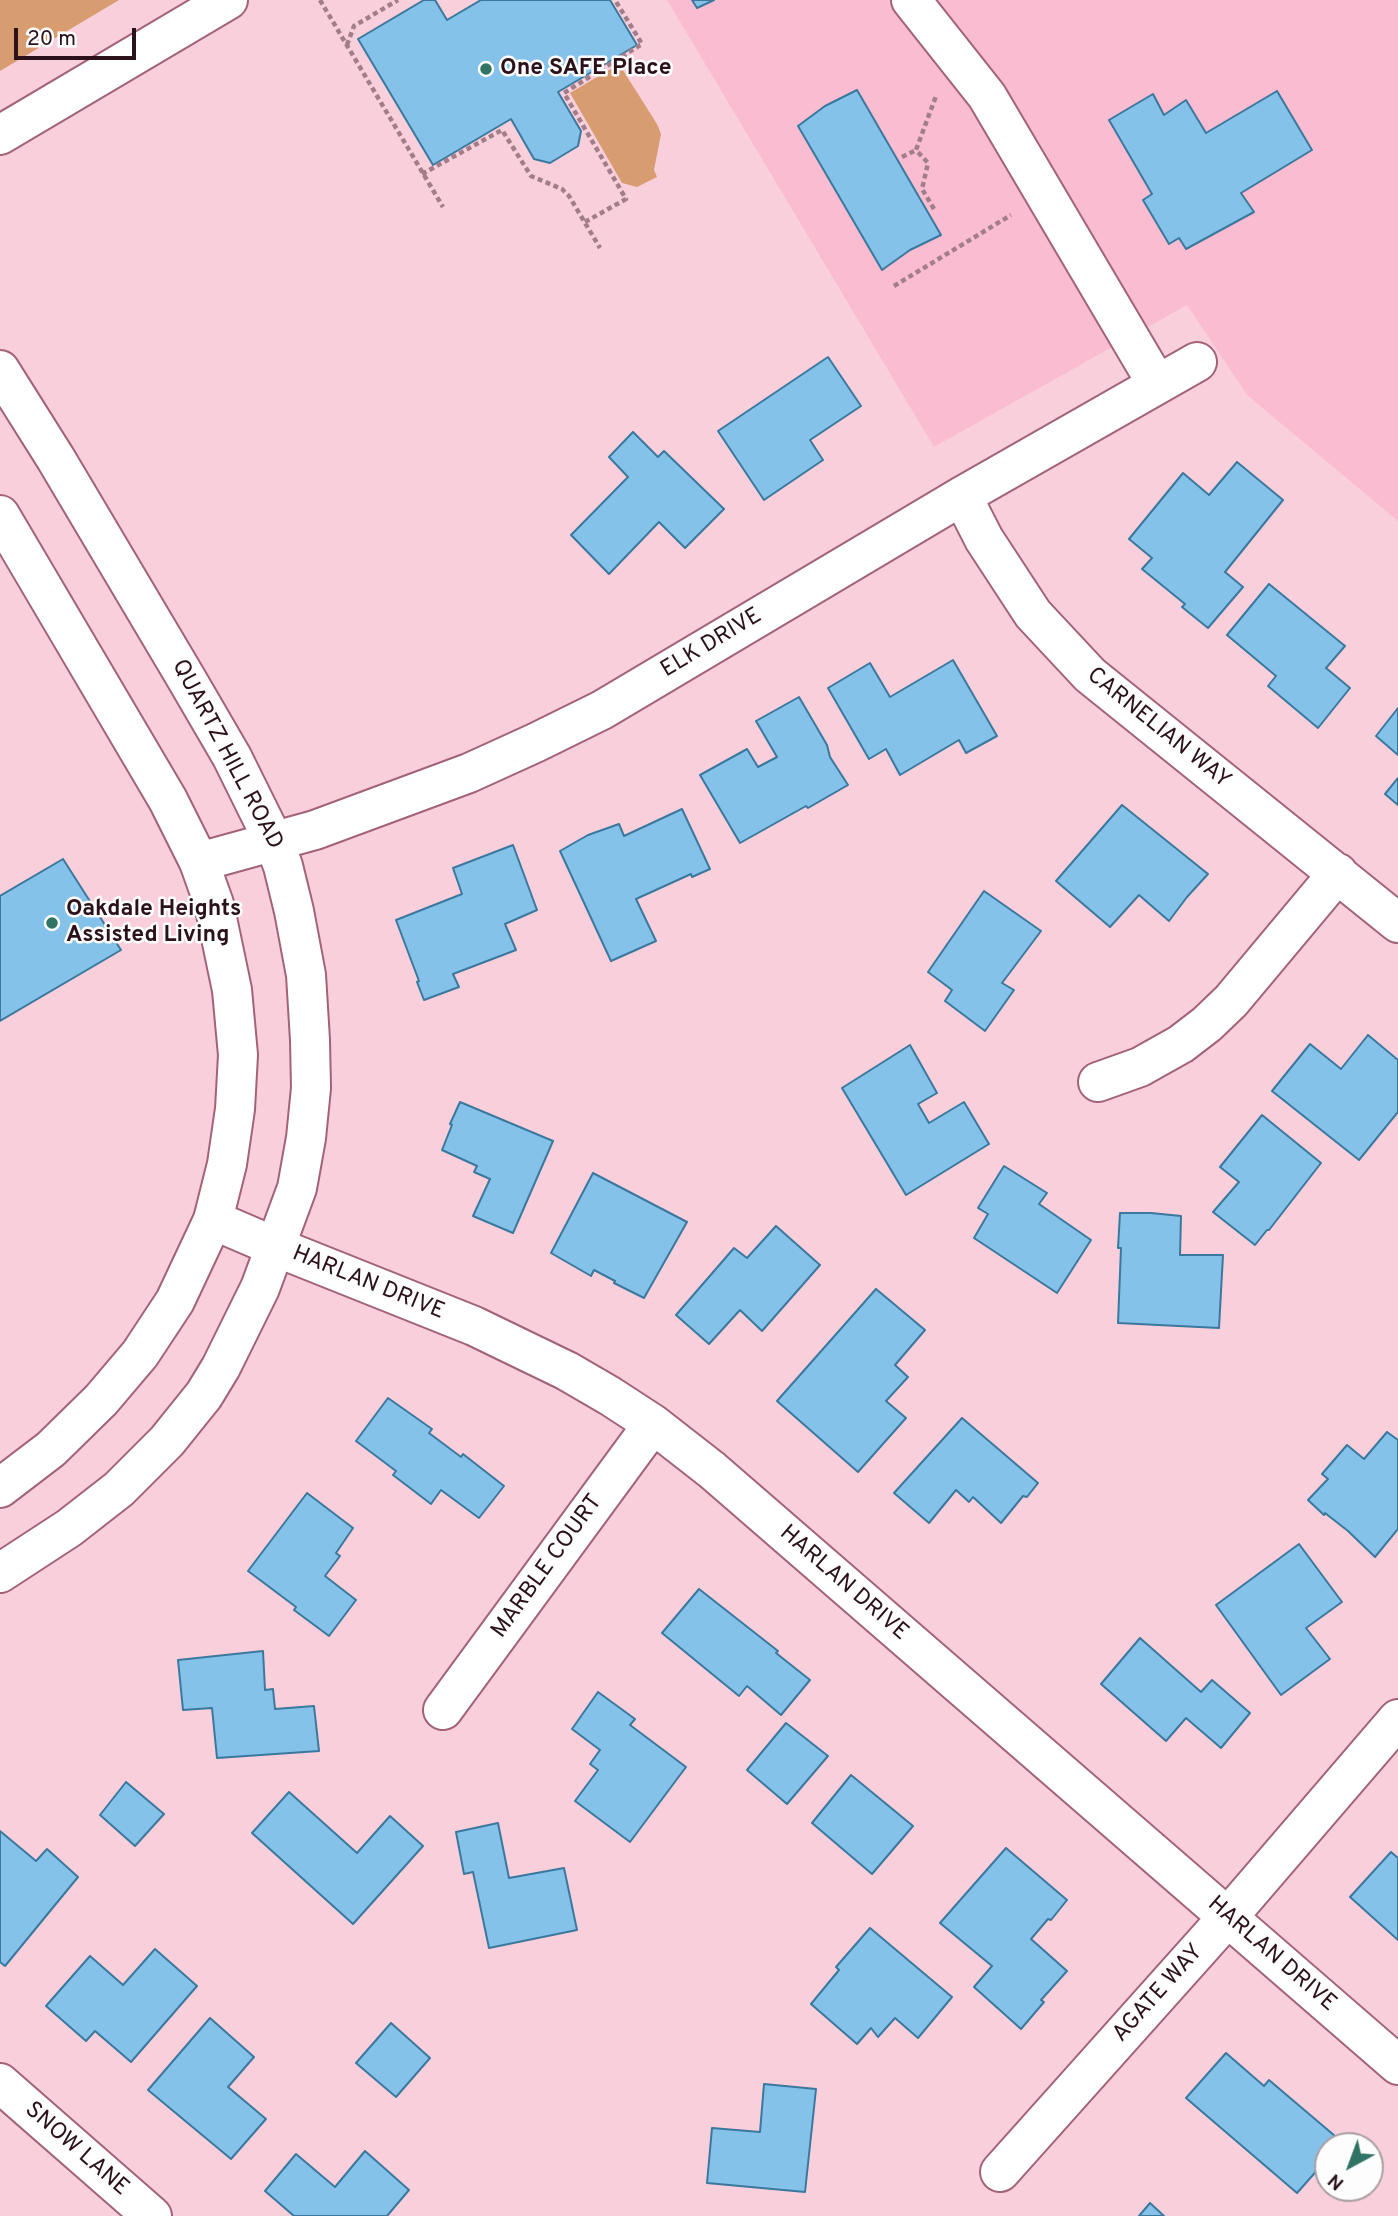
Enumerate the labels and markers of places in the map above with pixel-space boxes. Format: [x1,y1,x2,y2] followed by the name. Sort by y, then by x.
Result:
[500,55,672,83] place label: One SAFE Place
[478,61,494,77] marker: One SAFE Place
[66,896,241,950] place label: Oakdale Heights Assisted Living
[44,915,60,931] marker: Oakdale Heights Assisted Living

